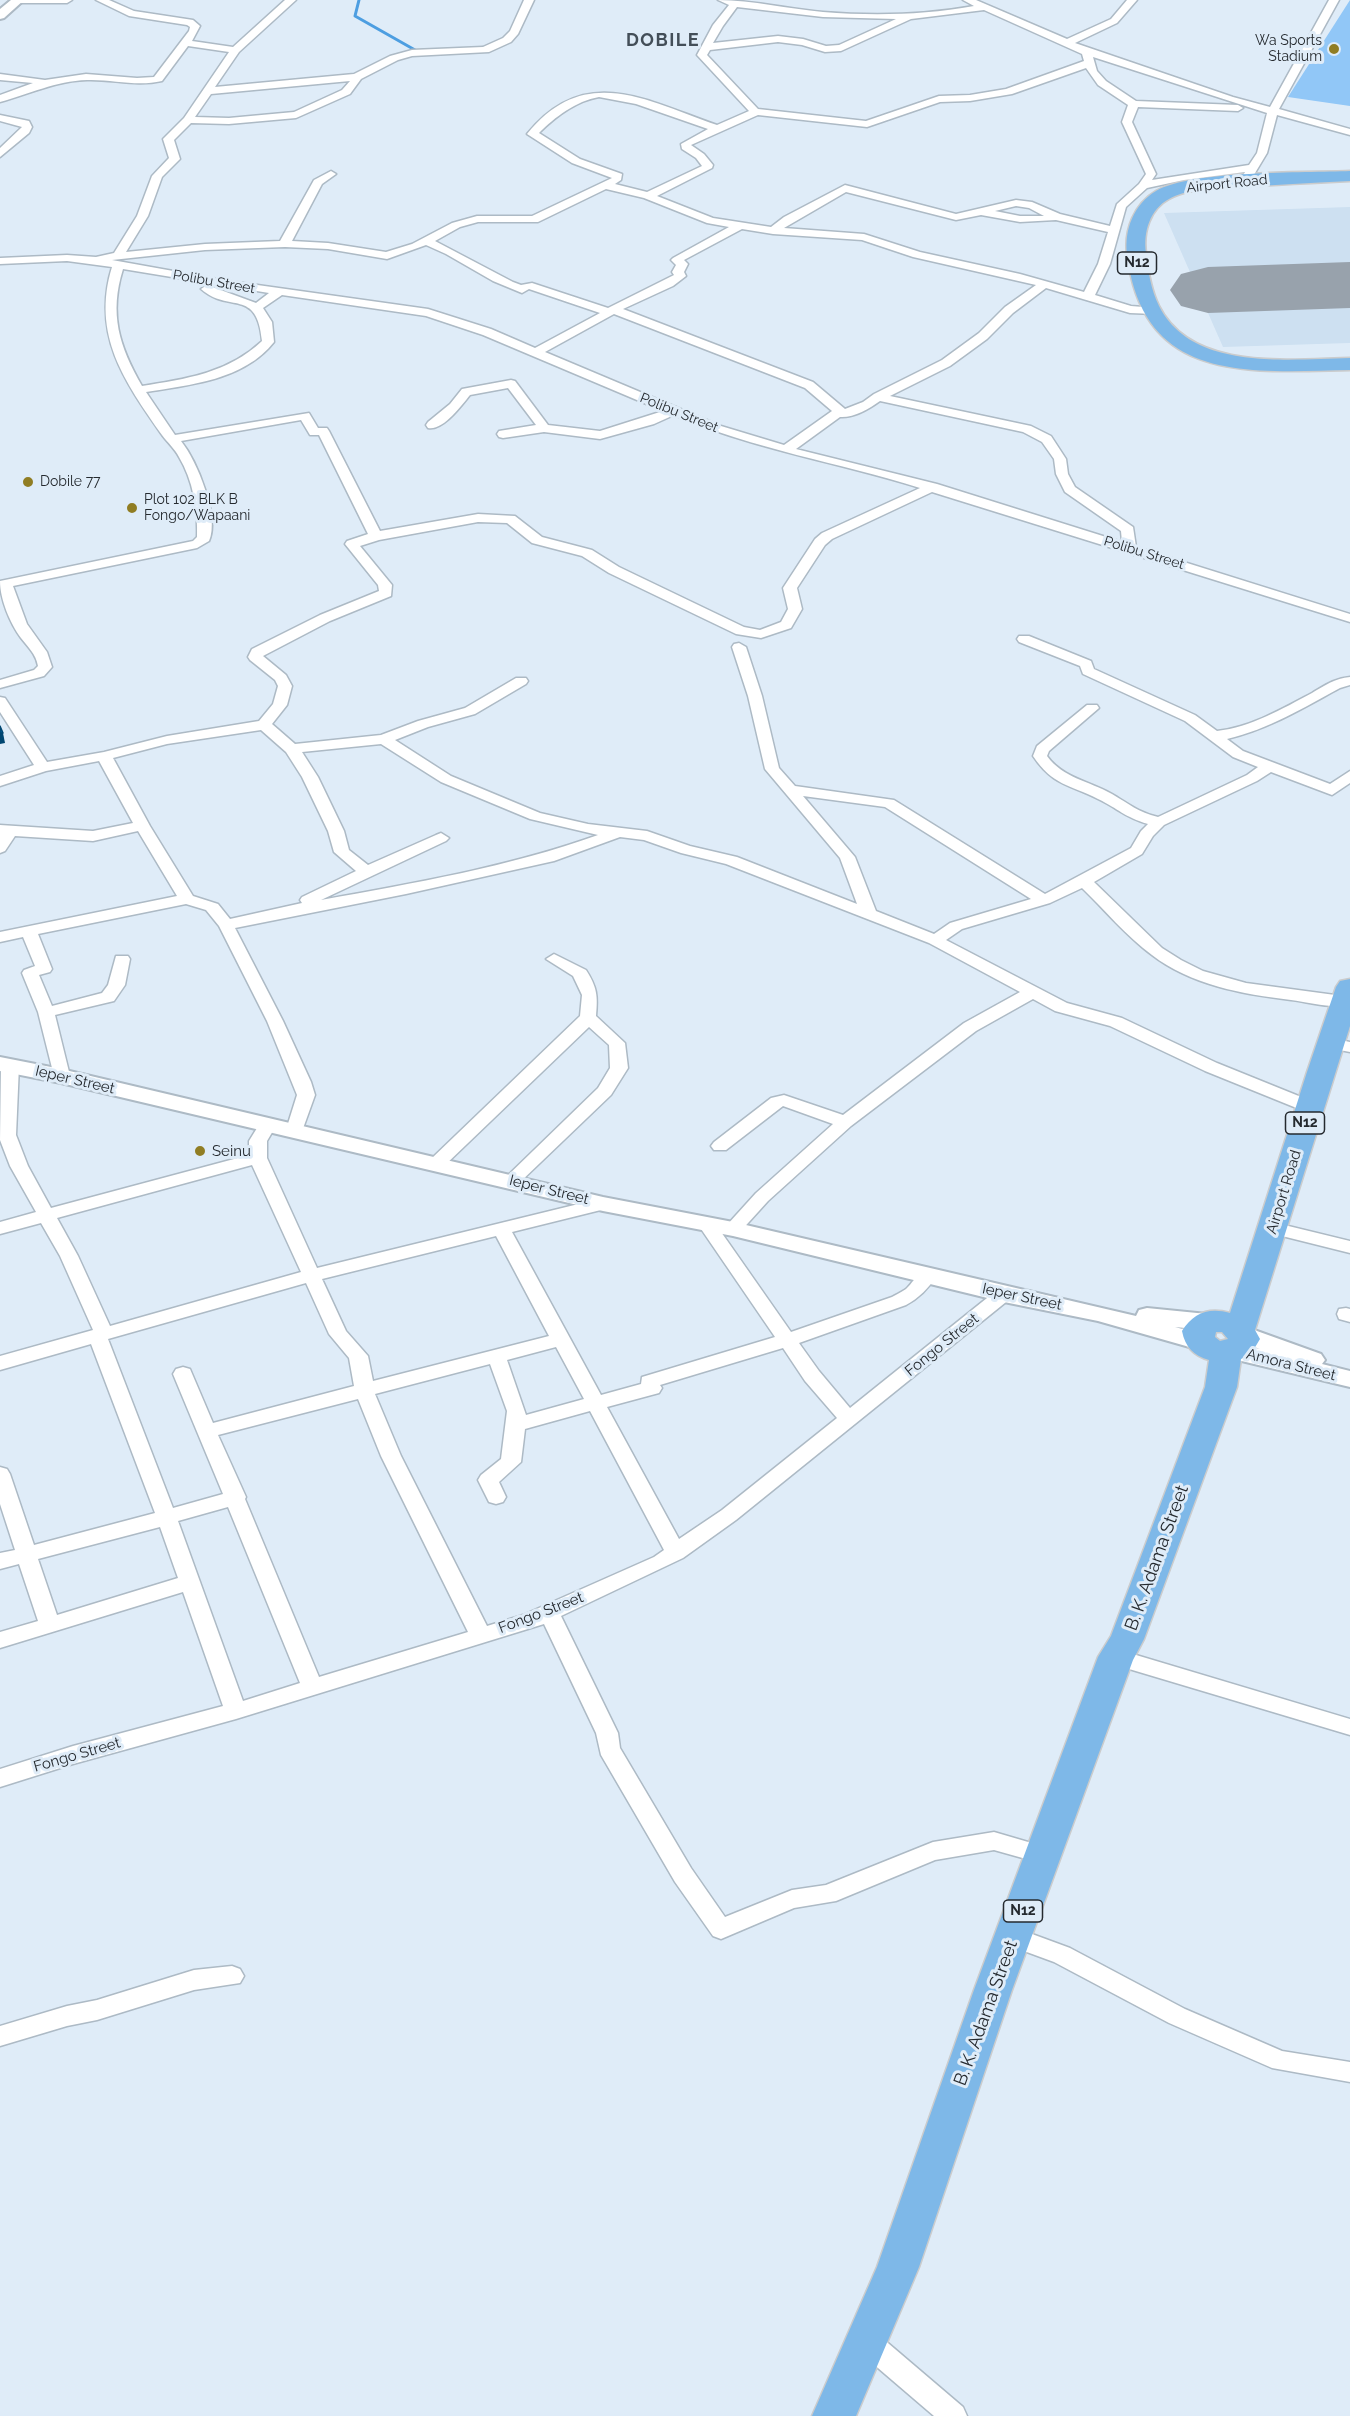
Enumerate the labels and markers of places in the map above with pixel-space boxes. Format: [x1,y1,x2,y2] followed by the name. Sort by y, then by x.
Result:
[1255,33,1322,66] place label: Wa Sports Stadium
[1327,42,1341,56] marker: Wa Sports Stadium
[40,474,101,490] place label: Dobile 77
[21,475,35,489] marker: Dobile 77
[144,492,250,524] place label: Plot 102 BLK B Fongo/Wapaani
[125,501,139,515] marker: Plot 102 BLK B Fongo/Wapaani
[212,1142,251,1160] place label: Seinu
[193,1144,207,1158] marker: Seinu

